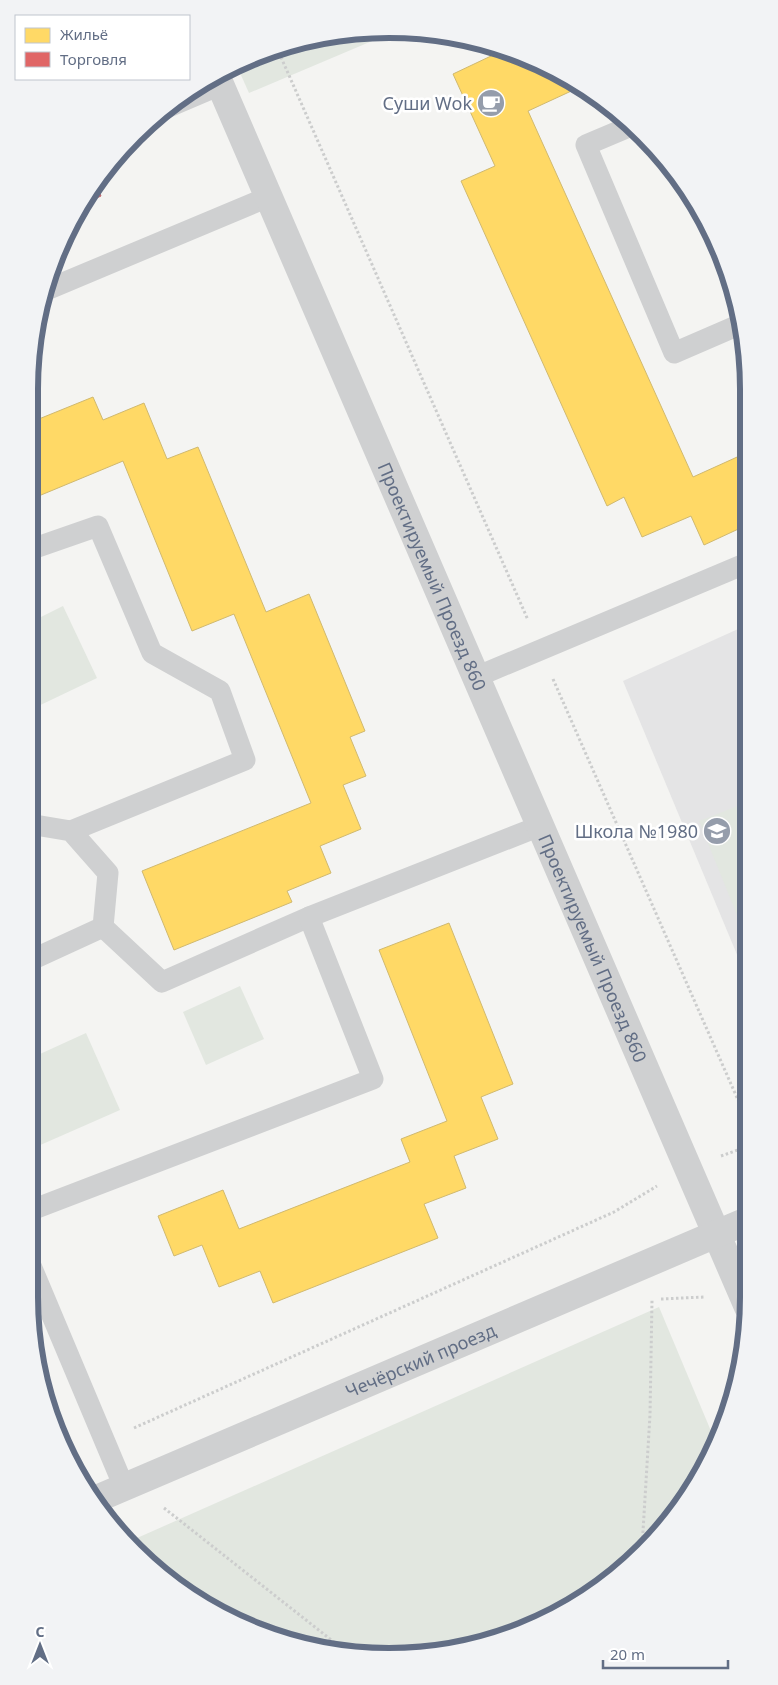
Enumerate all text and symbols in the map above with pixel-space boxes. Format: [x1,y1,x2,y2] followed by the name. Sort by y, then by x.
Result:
[15,15,190,80] legend
[60,24,108,44] text: Жильё
[60,49,127,69] text: Торговля
[476,88,506,118] cafe icon: Суши Wok
[382,91,472,115] place label: Суши Wok
[373,458,492,694] street label: Проектируемый Проезд 860
[702,816,732,846] school or university icon: Школа №1980
[575,819,698,843] place label: Школа №1980
[533,830,653,1066] street label: Проектируемый Проезд 860
[342,1318,499,1403] street label: Чечёрский проезд
[15,1620,65,1670] north arrow
[35,1622,45,1641] text: С
[603,1638,728,1670] scale bar
[610,1644,645,1664] text: 20 m

